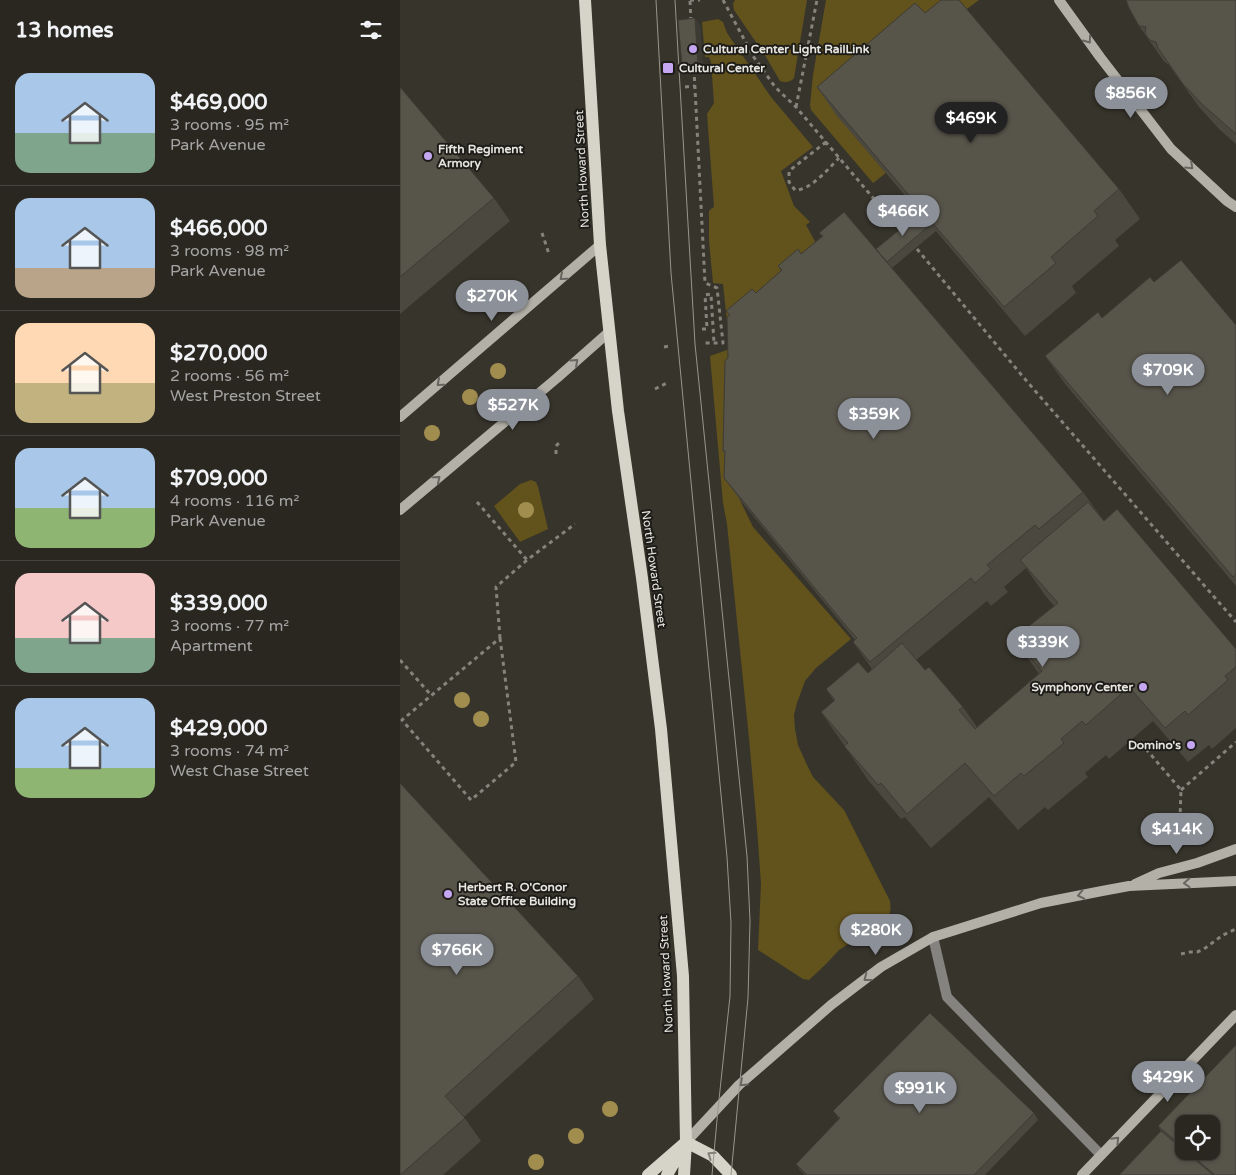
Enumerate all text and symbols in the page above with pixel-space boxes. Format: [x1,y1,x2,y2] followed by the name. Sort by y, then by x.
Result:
[357,16,385,44] icon: filters
[15,18,114,43] text: 13 homes
[1082,34,1091,44] one-way arrow
[703,42,870,57] place label: Cultural Center Light RailLink
[687,43,699,55] marker: Cultural Center Light RailLink
[661,61,675,75] marker: Cultural Center
[679,61,765,75] place label: Cultural Center
[1096,76,1166,119] pin: $856K
[1106,83,1156,103] text: $856K
[170,90,268,115] text: $469,000
[55,93,115,153] icon: home
[936,102,1006,144] pin: $469K
[946,108,996,128] text: $469K
[572,109,592,228] street label: North Howard Street
[170,115,289,135] text: 3 rooms · 95 m²
[170,135,266,155] text: Park Avenue
[438,142,523,171] place label: Fifth Regiment Armory
[422,150,434,162] marker: Fifth Regiment Armory
[1184,160,1193,169] one-way arrow
[868,194,938,237] pin: $466K
[878,201,928,221] text: $466K
[170,216,268,241] text: $466,000
[55,218,115,278] icon: home
[170,241,289,261] text: 3 rooms · 98 m²
[170,261,266,281] text: Park Avenue
[560,272,569,280] one-way arrow
[457,280,527,322] pin: $270K
[467,286,517,306] text: $270K
[170,341,268,366] text: $270,000
[55,343,115,403] icon: home
[1133,354,1203,396] pin: $709K
[569,359,578,368] one-way arrow
[1143,360,1193,380] text: $709K
[170,366,289,386] text: 2 rooms · 56 m²
[436,377,445,386] one-way arrow
[170,386,321,406] text: West Preston Street
[478,388,548,431] pin: $527K
[488,395,538,415] text: $527K
[839,398,909,440] pin: $359K
[849,404,899,424] text: $359K
[170,466,268,491] text: $709,000
[55,468,115,528] icon: home
[432,475,441,484] one-way arrow
[170,491,299,511] text: 4 rooms · 116 m²
[639,510,669,629] street label: North Howard Street
[170,511,266,531] text: Park Avenue
[170,591,268,616] text: $339,000
[55,593,115,653] icon: home
[170,616,289,636] text: 3 rooms · 77 m²
[1008,626,1078,668] pin: $339K
[1018,632,1068,652] text: $339K
[170,636,253,656] text: Apartment
[1032,680,1133,695] place label: Symphony Center
[1137,681,1149,693] marker: Symphony Center
[170,716,268,741] text: $429,000
[55,718,115,778] icon: home
[1128,738,1181,752] place label: Domino's
[1185,739,1197,751] marker: Domino's
[170,741,289,761] text: 3 rooms · 74 m²
[170,761,309,781] text: West Chase Street
[1142,812,1212,855] pin: $414K
[1152,819,1202,839] text: $414K
[1183,878,1191,889] one-way arrow
[458,880,576,909] place label: Herbert R. O'Conor State Office Building
[442,888,454,900] marker: Herbert R. O'Conor State Office Building
[1077,889,1086,900] one-way arrow
[656,914,676,1033] street label: North Howard Street
[841,914,911,956] pin: $280K
[851,920,901,940] text: $280K
[422,934,492,976] pin: $766K
[432,940,482,960] text: $766K
[863,972,873,981] one-way arrow
[1133,1060,1203,1103] pin: $429K
[1143,1067,1193,1087] text: $429K
[885,1072,955,1114] pin: $991K
[739,1077,748,1086] one-way arrow
[895,1078,945,1098] text: $991K
[1175,1115,1220,1160] map controls
[1175,1115,1220,1160] button: locate
[1110,1137,1119,1146] one-way arrow
[707,1152,716,1162] one-way arrow

